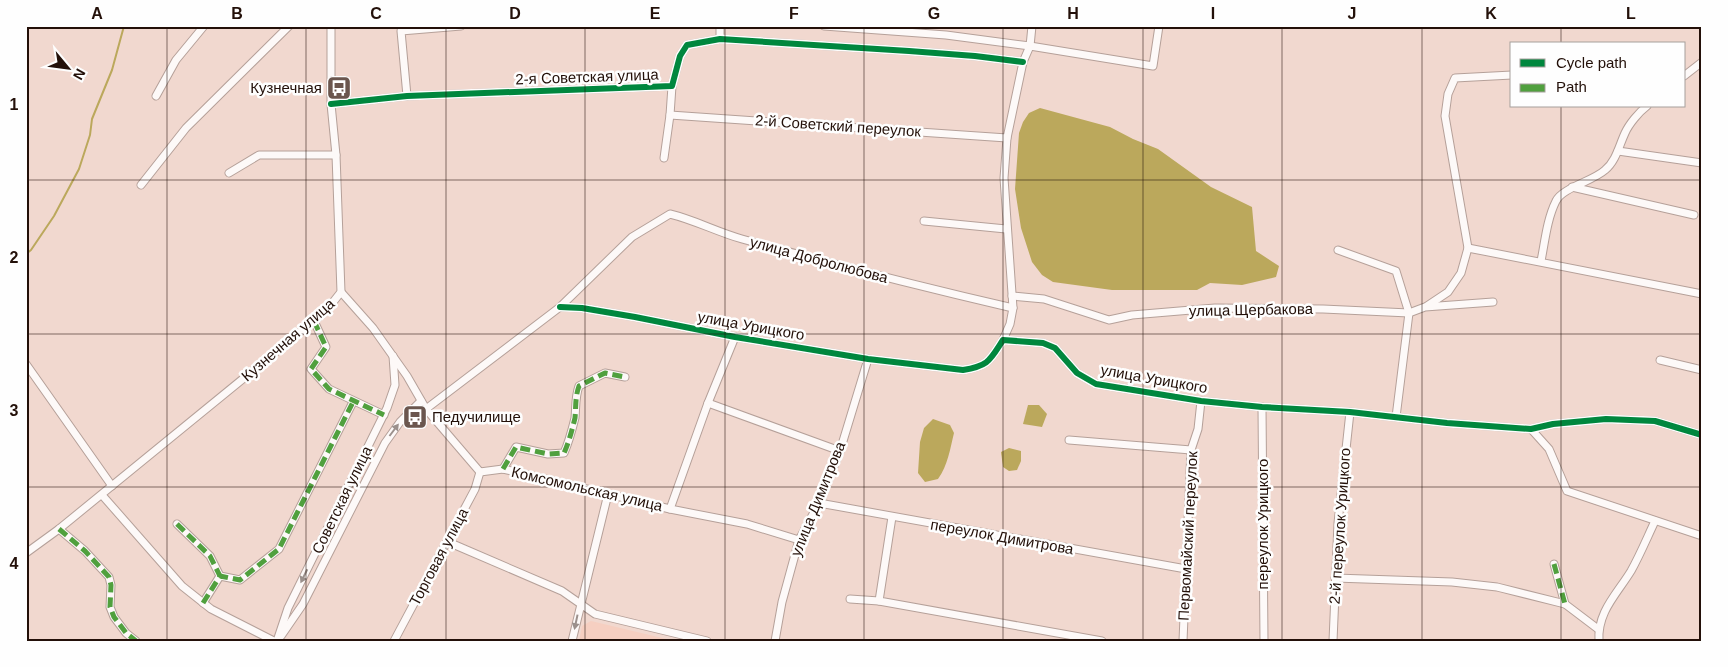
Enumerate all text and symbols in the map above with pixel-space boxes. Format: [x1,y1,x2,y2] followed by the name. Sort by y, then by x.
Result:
[91,5,103,22] text: A
[231,5,243,22] text: B
[370,5,382,22] text: C
[509,5,521,22] text: D
[650,5,661,22] text: E
[789,5,799,22] text: F
[928,5,940,22] text: G
[1067,5,1079,22] text: H
[1211,5,1215,22] text: I
[1348,5,1356,22] text: J
[1485,5,1497,22] text: K
[1626,5,1636,22] text: L
[42,42,92,92] north arrow
[1510,42,1686,108] legend
[1556,54,1627,71] text: Cycle path
[515,65,660,87] street label: 2-я Советская улица
[70,66,89,83] text: N
[326,75,352,101] bus stop icon: Кузнечная
[1556,78,1587,95] text: Path
[250,79,322,96] place label: Кузнечная
[10,96,19,113] text: 1
[754,111,922,140] street label: 2-й Советский переулок
[748,233,891,286] street label: улица Добролюбова
[10,249,19,266] text: 2
[238,294,338,384] street label: Кузнечная улица
[1189,300,1314,319] street label: улица Щербакова
[696,308,806,343] street label: улица Урицкого
[1099,361,1209,396] street label: улица Урицкого
[10,402,19,419] text: 3
[402,404,428,430] bus stop icon: Педучилище
[432,408,521,425] place label: Педучилище
[389,424,400,437] one-way arrow
[787,438,849,559] street label: улица Димитрова
[308,443,375,556] street label: Советская улица
[1326,447,1353,605] street label: 2-й переулок Урицкого
[1175,450,1200,621] street label: Первомайский переулок
[1254,459,1271,589] street label: переулок Урицкого
[510,463,665,514] street label: Комсомольская улица
[406,505,472,608] street label: Торговая улица
[929,516,1076,558] street label: переулок Димитрова
[10,555,19,572] text: 4
[300,569,308,584] one-way arrow
[572,614,580,629] one-way arrow

